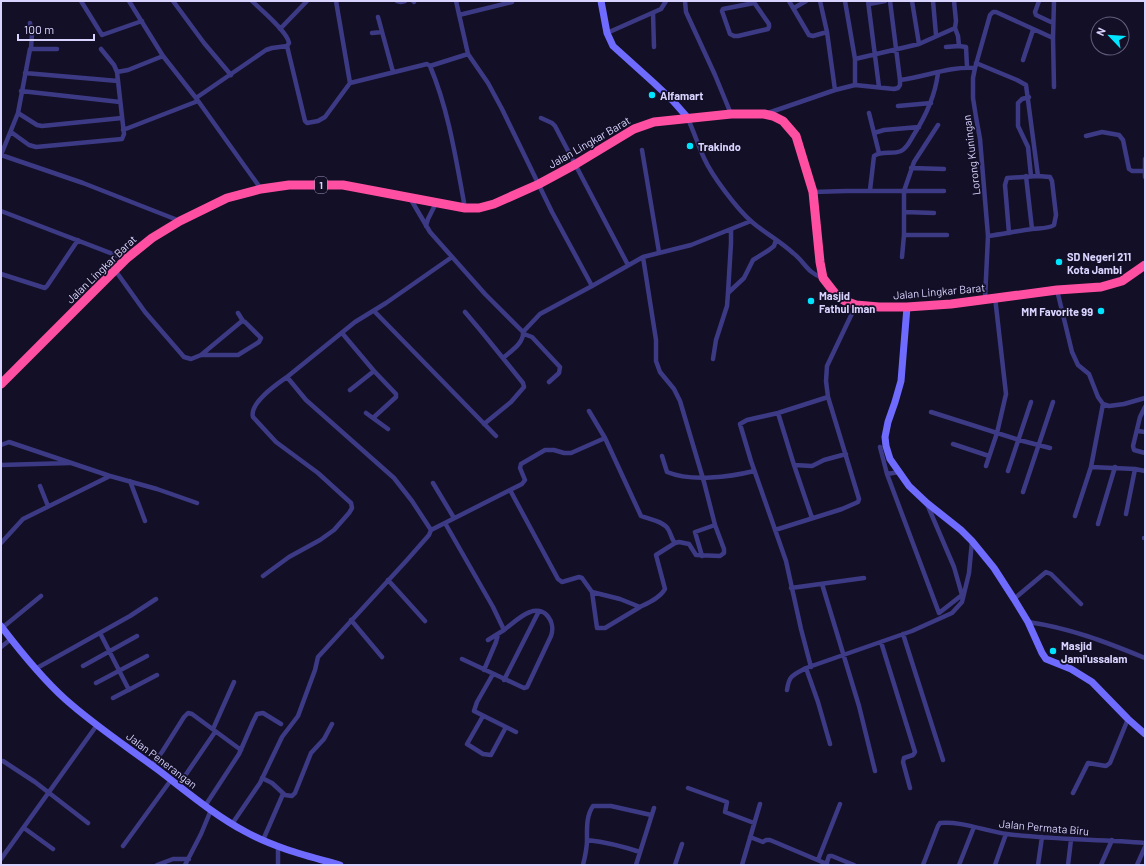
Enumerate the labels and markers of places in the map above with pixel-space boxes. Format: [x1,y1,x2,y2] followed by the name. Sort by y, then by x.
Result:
[660,89,704,102] place label: Alfamart
[647,90,657,100] marker: Alfamart
[698,140,741,153] place label: Trakindo
[685,141,695,151] marker: Trakindo
[1067,250,1131,276] place label: SD Negeri 211 Kota Jambi
[1054,257,1064,267] marker: SD Negeri 211 Kota Jambi
[819,289,875,315] place label: Masjid Fathul Iman
[806,296,816,306] marker: Masjid Fathul Iman
[1021,305,1093,318] place label: MM Favorite 99
[1096,306,1106,316] marker: MM Favorite 99
[1061,639,1128,665] place label: Masjid Jami'ussalam
[1048,646,1058,656] marker: Masjid Jami'ussalam

